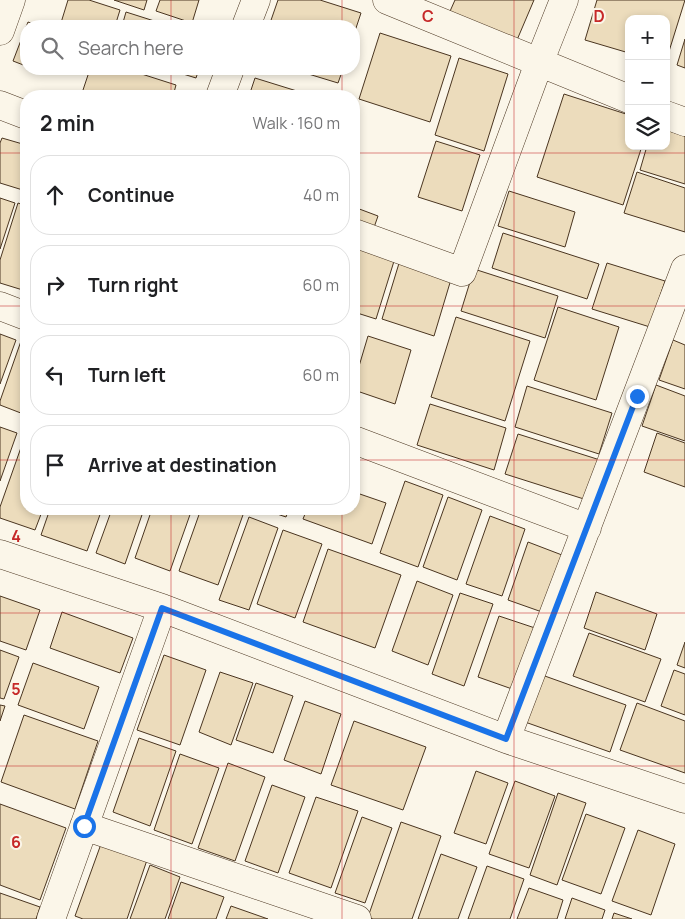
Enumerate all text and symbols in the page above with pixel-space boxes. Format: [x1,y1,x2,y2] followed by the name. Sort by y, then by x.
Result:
[422,5,434,27] text: C
[593,5,605,27] text: D
[625,15,670,150] map controls
[625,15,670,60] button: +
[20,20,360,75] search box
[38,34,66,62] icon: search
[78,35,184,61] text: Search here
[625,60,670,105] button: −
[625,105,670,150] button: layers
[40,109,95,137] text: 2 min
[252,112,340,134] text: Walk · 160 m
[41,181,69,209] icon: ahead
[88,182,174,208] text: Continue
[303,184,339,206] text: 40 m
[41,271,69,299] icon: right
[88,272,178,298] text: Turn right
[303,274,339,296] text: 60 m
[41,361,69,389] icon: left
[88,362,166,388] text: Turn left
[303,364,339,386] text: 60 m
[626,385,649,408] route end
[41,451,69,479] icon: arrive
[88,452,277,478] text: Arrive at destination
[11,525,21,547] text: 4
[11,678,21,700] text: 5
[73,815,96,838] route start
[11,831,21,853] text: 6

